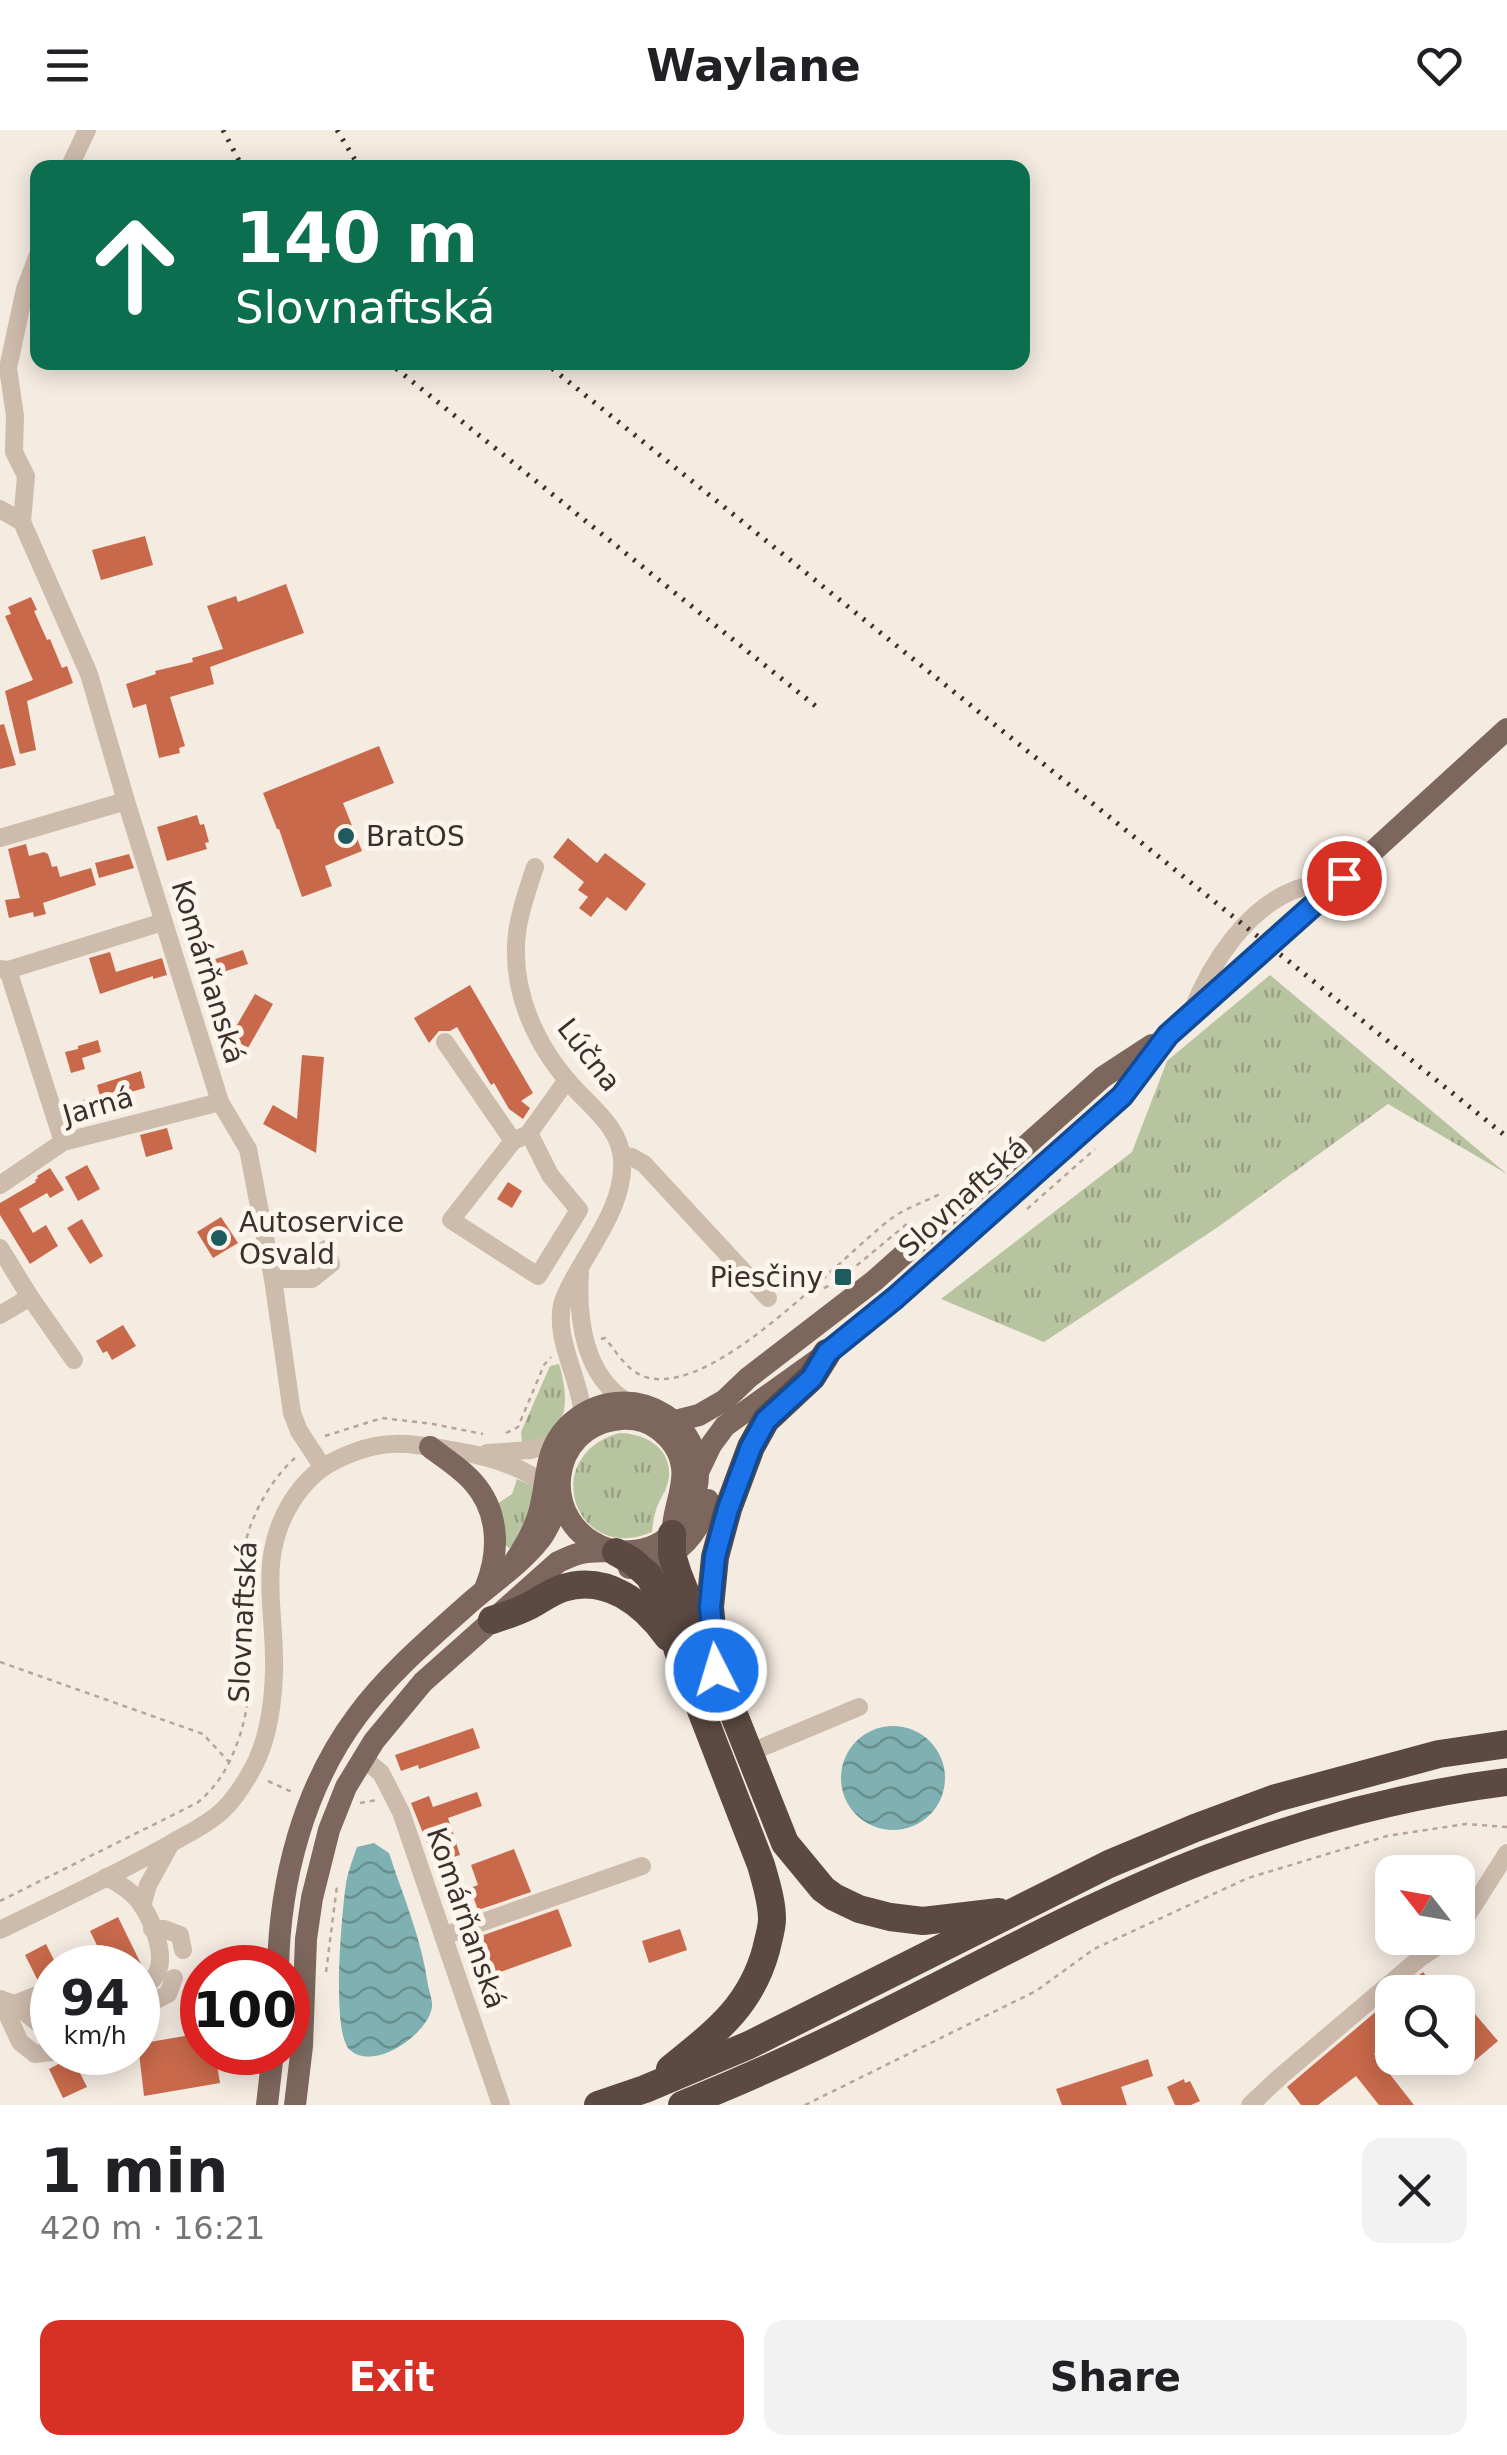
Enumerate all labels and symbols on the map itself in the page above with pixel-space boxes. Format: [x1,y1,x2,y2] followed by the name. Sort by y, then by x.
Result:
[366,820,465,853] place label: BratOS
[335,825,357,847] marker: BratOS
[1302,836,1387,921] pin
[164,876,252,1068] street label: Komárňanská
[550,1012,628,1098] street label: Lúčna
[57,1080,137,1132] street label: Jarná
[892,1131,1034,1263] street label: Slovnaftská
[239,1206,404,1271] place label: Autoservice Osvald
[208,1227,230,1249] marker: Autoservice Osvald
[710,1261,823,1294] place label: Piesčiny
[832,1266,854,1288] marker: Piesčiny
[222,1540,264,1704] street label: Slovnaftská
[664,1618,768,1722] position arrow
[420,1823,512,2013] street label: Komárňanská
[1375,1855,1475,1955] north arrow
[180,1945,310,2075] speed limit sign: 100

